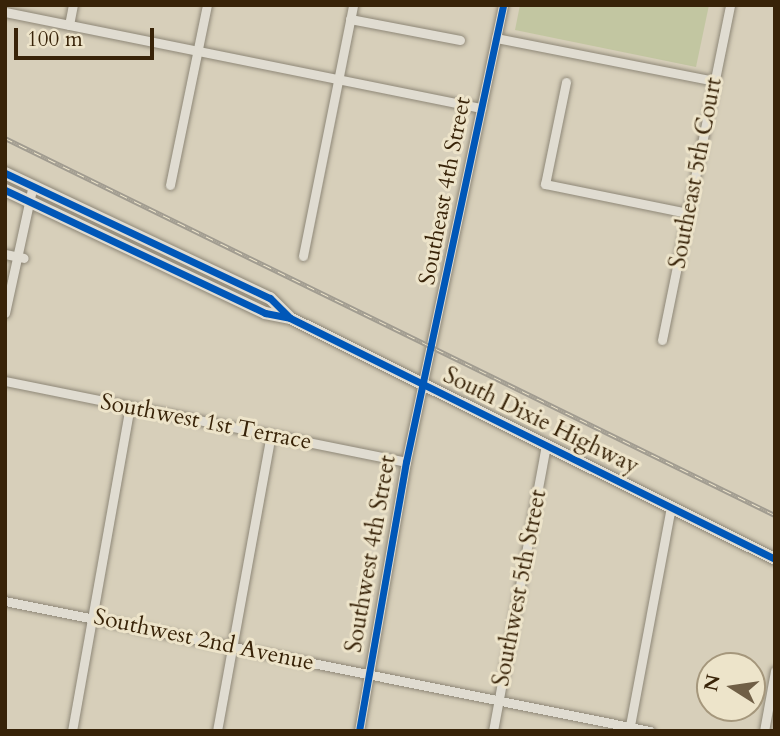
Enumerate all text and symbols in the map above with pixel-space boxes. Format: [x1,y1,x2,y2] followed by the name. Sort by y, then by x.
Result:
[18,14,158,58] scale bar
[27,25,83,54] text: 100 m
[664,75,728,271] street label: Southeast 5th Court
[413,95,477,287] street label: Southeast 4th Street
[439,362,643,480] street label: South Dixie Highway
[98,388,314,456] street label: Southwest 1st Terrace
[340,453,402,655] street label: Southwest 4th Street
[487,487,553,689] street label: Southwest 5th Street
[91,603,317,677] street label: Southwest 2nd Avenue
[696,652,766,722] north arrow
[698,672,727,694] text: N

